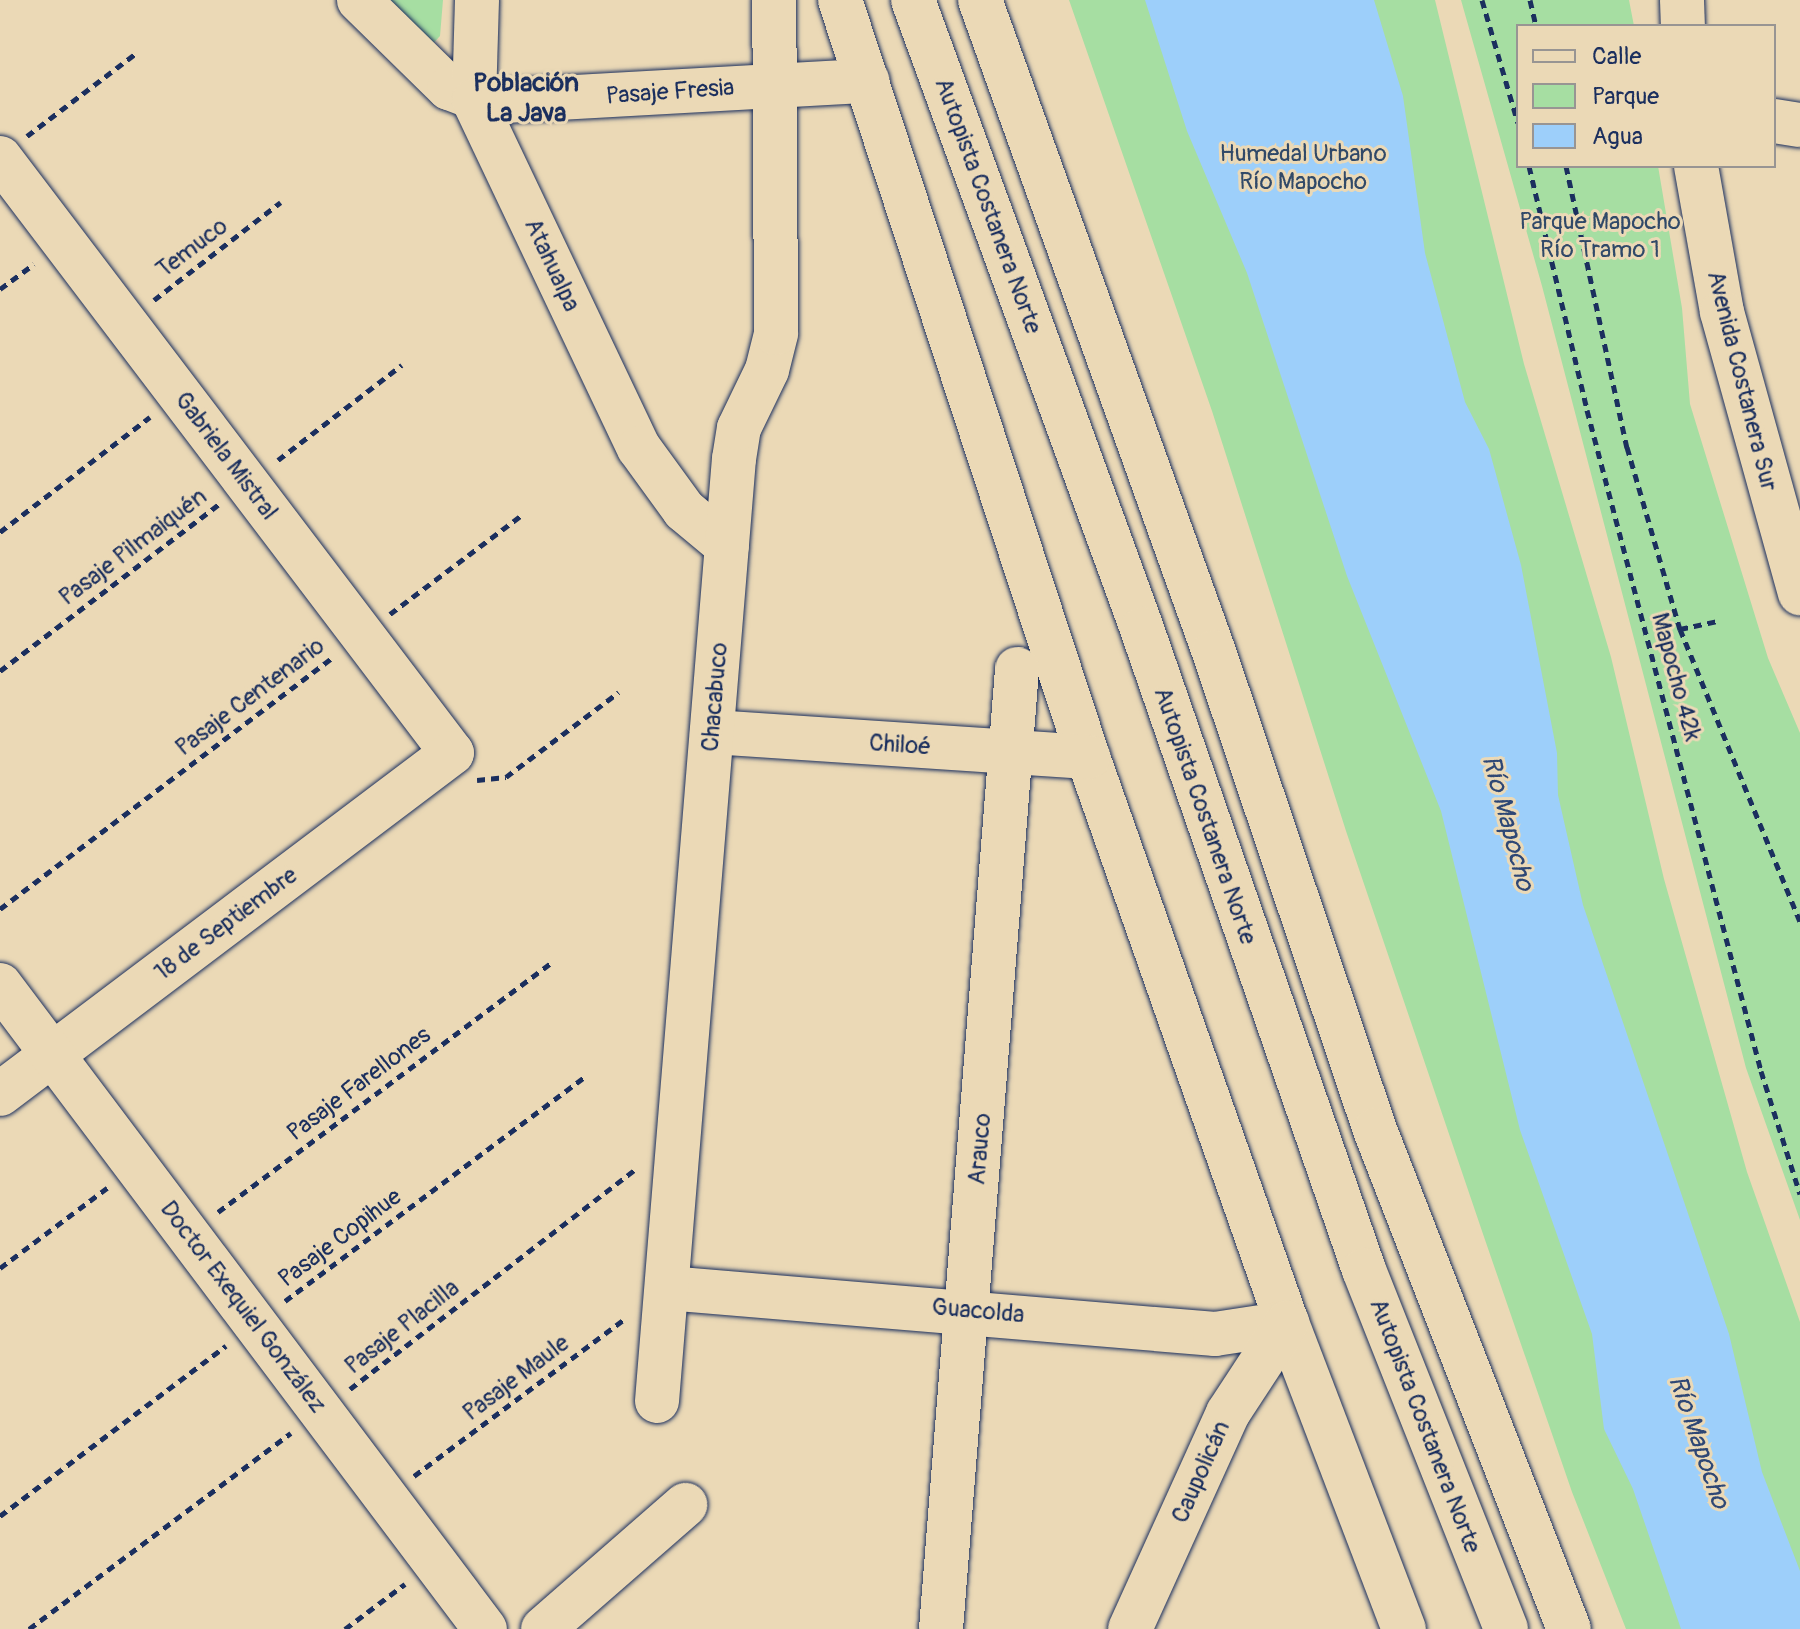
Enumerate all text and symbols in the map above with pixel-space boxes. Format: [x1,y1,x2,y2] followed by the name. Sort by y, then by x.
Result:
[1516,24,1776,168] legend
[1592,42,1641,71] text: Calle
[473,68,579,130] district label: Población La Java
[605,73,735,111] street label: Pasaje Fresia
[928,74,1048,338] street label: Autopista Costanera Norte
[1592,82,1659,111] text: Parque
[1592,122,1643,151] text: Agua
[1219,140,1387,196] park label: Humedal Urbano Río Mapocho
[1519,208,1681,264] park label: Parque Mapocho Río Tramo 1
[151,212,233,284] street label: Temuco
[518,214,586,316] street label: Atahualpa
[1701,268,1783,494] street label: Avenida Costanera Sur
[168,386,284,526] street label: Gabriela Mistral
[53,482,213,612] street label: Pasaje Pilmaiquén
[1645,610,1707,744] street label: Mapocho 42k
[170,632,330,762] street label: Pasaje Centenario
[696,641,734,753] street label: Chacabuco
[1147,684,1263,948] street label: Autopista Costanera Norte
[868,728,932,762] street label: Chiloé
[1474,752,1540,894] water label: Río Mapocho
[149,861,303,987] street label: 18 de Septiembre
[282,1021,436,1147] street label: Pasaje Farellones
[963,1112,997,1186] street label: Arauco
[273,1182,407,1294] street label: Pasaje Copihue
[154,1195,332,1419] street label: Doctor Exequiel González
[339,1273,465,1381] street label: Pasaje Placilla
[930,1293,1026,1329] street label: Guacolda
[1363,1295,1487,1557] street label: Autopista Costanera Norte
[457,1329,575,1427] street label: Pasaje Maule
[1661,1372,1735,1512] water label: Río Mapocho
[1166,1416,1236,1528] street label: Caupolicán

